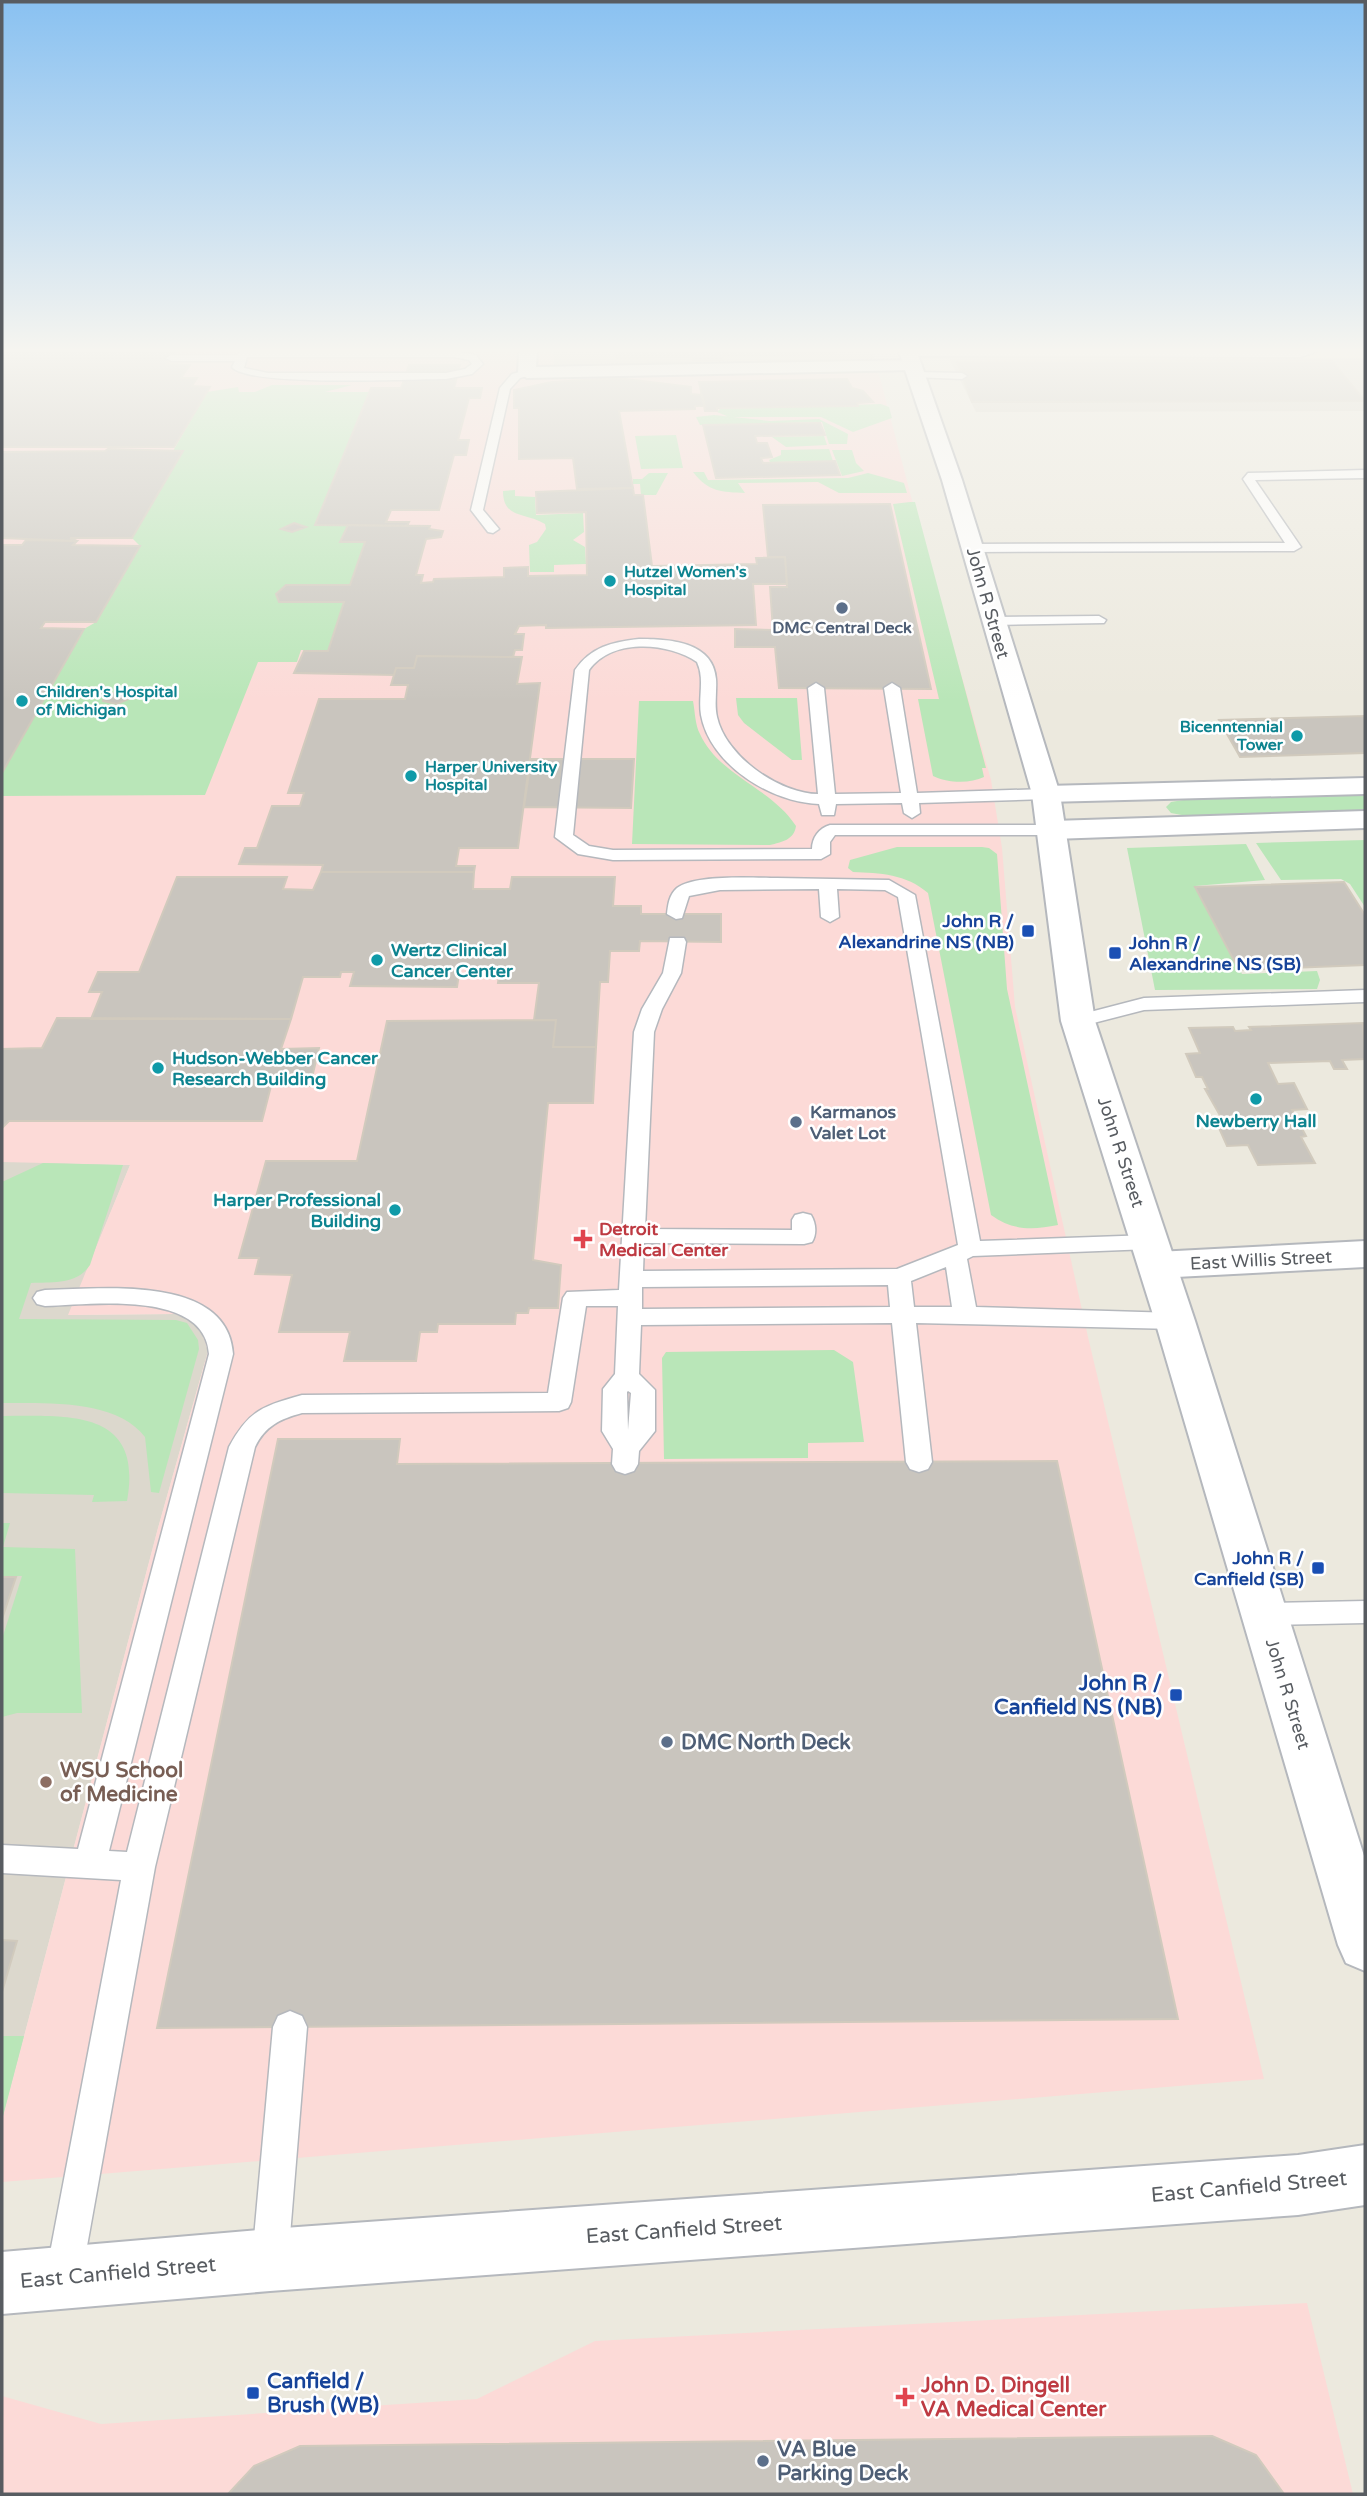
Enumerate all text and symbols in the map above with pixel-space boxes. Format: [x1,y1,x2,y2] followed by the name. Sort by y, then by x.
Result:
[962,545,1014,661] street label: John R Street
[624,562,747,600] place label: Hutzel Women's Hospital
[602,573,618,589] marker: Hutzel Women's Hospital
[834,600,850,616] marker: DMC Central Deck
[772,618,912,638] place label: DMC Central Deck
[36,682,177,720] place label: Children's Hospital of Michigan
[14,693,30,709] marker: Children's Hospital of Michigan
[1180,717,1284,755] place label: Bicenntennial Tower
[1289,728,1305,744] marker: Bicenntennial Tower
[425,757,557,795] place label: Harper University Hospital
[403,768,419,784] marker: Harper University Hospital
[838,910,1014,953] place label: John R / Alexandrine NS (NB)
[1020,923,1036,939] marker: John R / Alexandrine NS (NB)
[1128,932,1301,975] place label: John R / Alexandrine NS (SB)
[391,939,514,982] place label: Wertz Clinical Cancer Center
[1107,945,1123,961] marker: John R / Alexandrine NS (SB)
[369,952,385,968] marker: Wertz Clinical Cancer Center
[172,1047,379,1090] place label: Hudson-Webber Cancer Research Building
[150,1060,166,1076] marker: Hudson-Webber Cancer Research Building
[1248,1091,1264,1107] marker: Newberry Hall
[1093,1094,1149,1210] street label: John R Street
[810,1101,897,1144] place label: Karmanos Valet Lot
[1196,1110,1316,1132] place label: Newberry Hall
[788,1114,804,1130] marker: Karmanos Valet Lot
[213,1189,381,1232] place label: Harper Professional Building
[387,1202,403,1218] marker: Harper Professional Building
[599,1218,729,1261] place label: Detroit Medical Center
[573,1229,593,1249] marker: Detroit Medical Center
[1189,1245,1333,1275] street label: East Willis Street
[1194,1547,1304,1590] place label: John R / Canfield (SB)
[1310,1560,1326,1576] marker: John R / Canfield (SB)
[1261,1636,1315,1752] street label: John R Street
[994,1671,1162,1720] place label: John R / Canfield NS (NB)
[1168,1687,1184,1703] marker: John R / Canfield NS (NB)
[681,1730,851,1755] place label: DMC North Deck
[659,1734,675,1750] marker: DMC North Deck
[60,1758,183,1807] place label: WSU School of Medicine
[38,1774,54,1790] marker: WSU School of Medicine
[1150,2166,1348,2208] street label: East Canfield Street
[585,2211,783,2249] street label: East Canfield Street
[19,2252,217,2294] street label: East Canfield Street
[267,2369,379,2418] place label: Canfield / Brush (WB)
[920,2373,1107,2422] place label: John D. Dingell VA Medical Center
[245,2385,261,2401] marker: Canfield / Brush (WB)
[895,2387,915,2407] marker: John D. Dingell VA Medical Center
[777,2437,909,2486] place label: VA Blue Parking Deck
[755,2453,771,2469] marker: VA Blue Parking Deck

